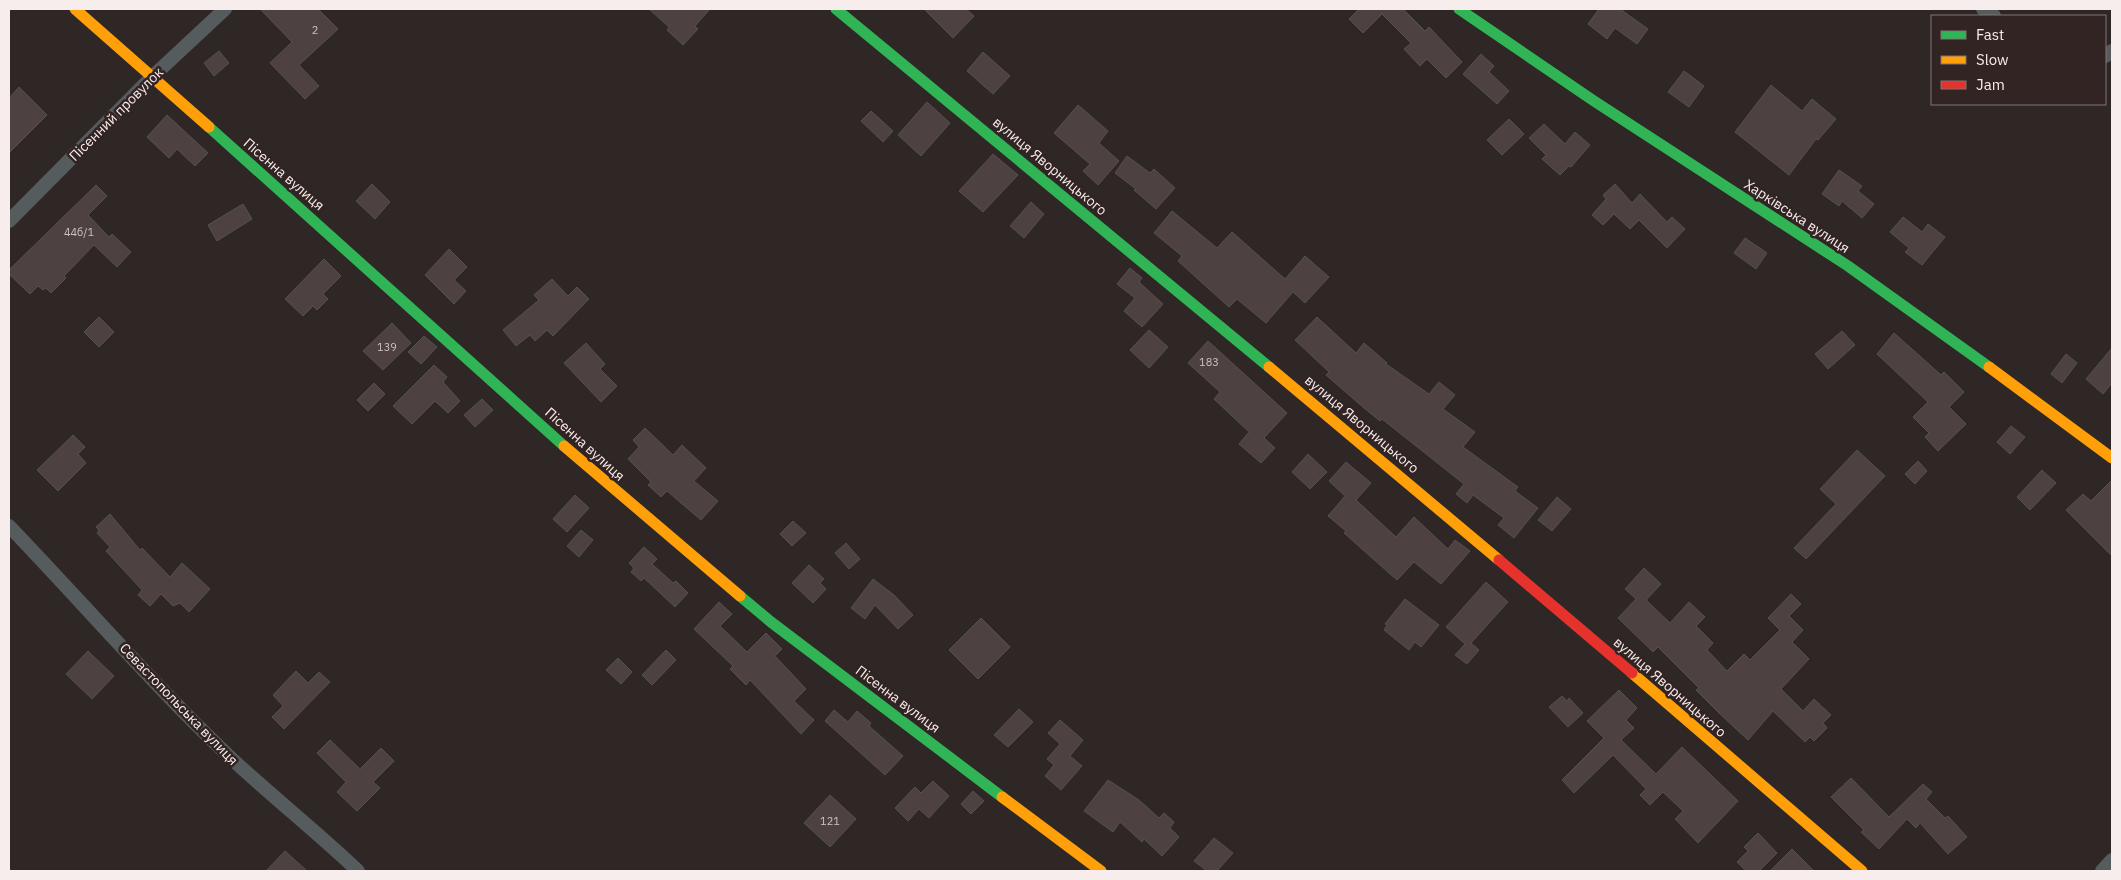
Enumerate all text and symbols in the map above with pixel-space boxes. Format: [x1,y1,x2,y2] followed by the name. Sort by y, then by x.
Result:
[1931,15,2106,105] legend
[312,23,318,37] house number: 2
[1976,25,2004,44] text: Fast
[1976,50,2009,69] text: Slow
[65,63,167,165] street label: Пісенний провулок
[1976,75,2005,94] text: Jam
[989,113,1111,219] street label: вулиця Яворницького
[240,134,328,214] street label: Пісенна вулиця
[1741,175,1853,257] street label: Харківська вулиця
[64,225,95,239] house number: 44б/1
[377,340,397,354] house number: 139
[1199,355,1219,369] house number: 183
[1301,371,1423,477] street label: вулиця Яворницького
[541,403,629,485] street label: Пісенна вулиця
[1610,633,1730,741] street label: вулиця Яворницького
[116,639,242,769] street label: Севастопольська вулиця
[852,661,944,737] street label: Пісенна вулиця
[820,814,840,828] house number: 121

